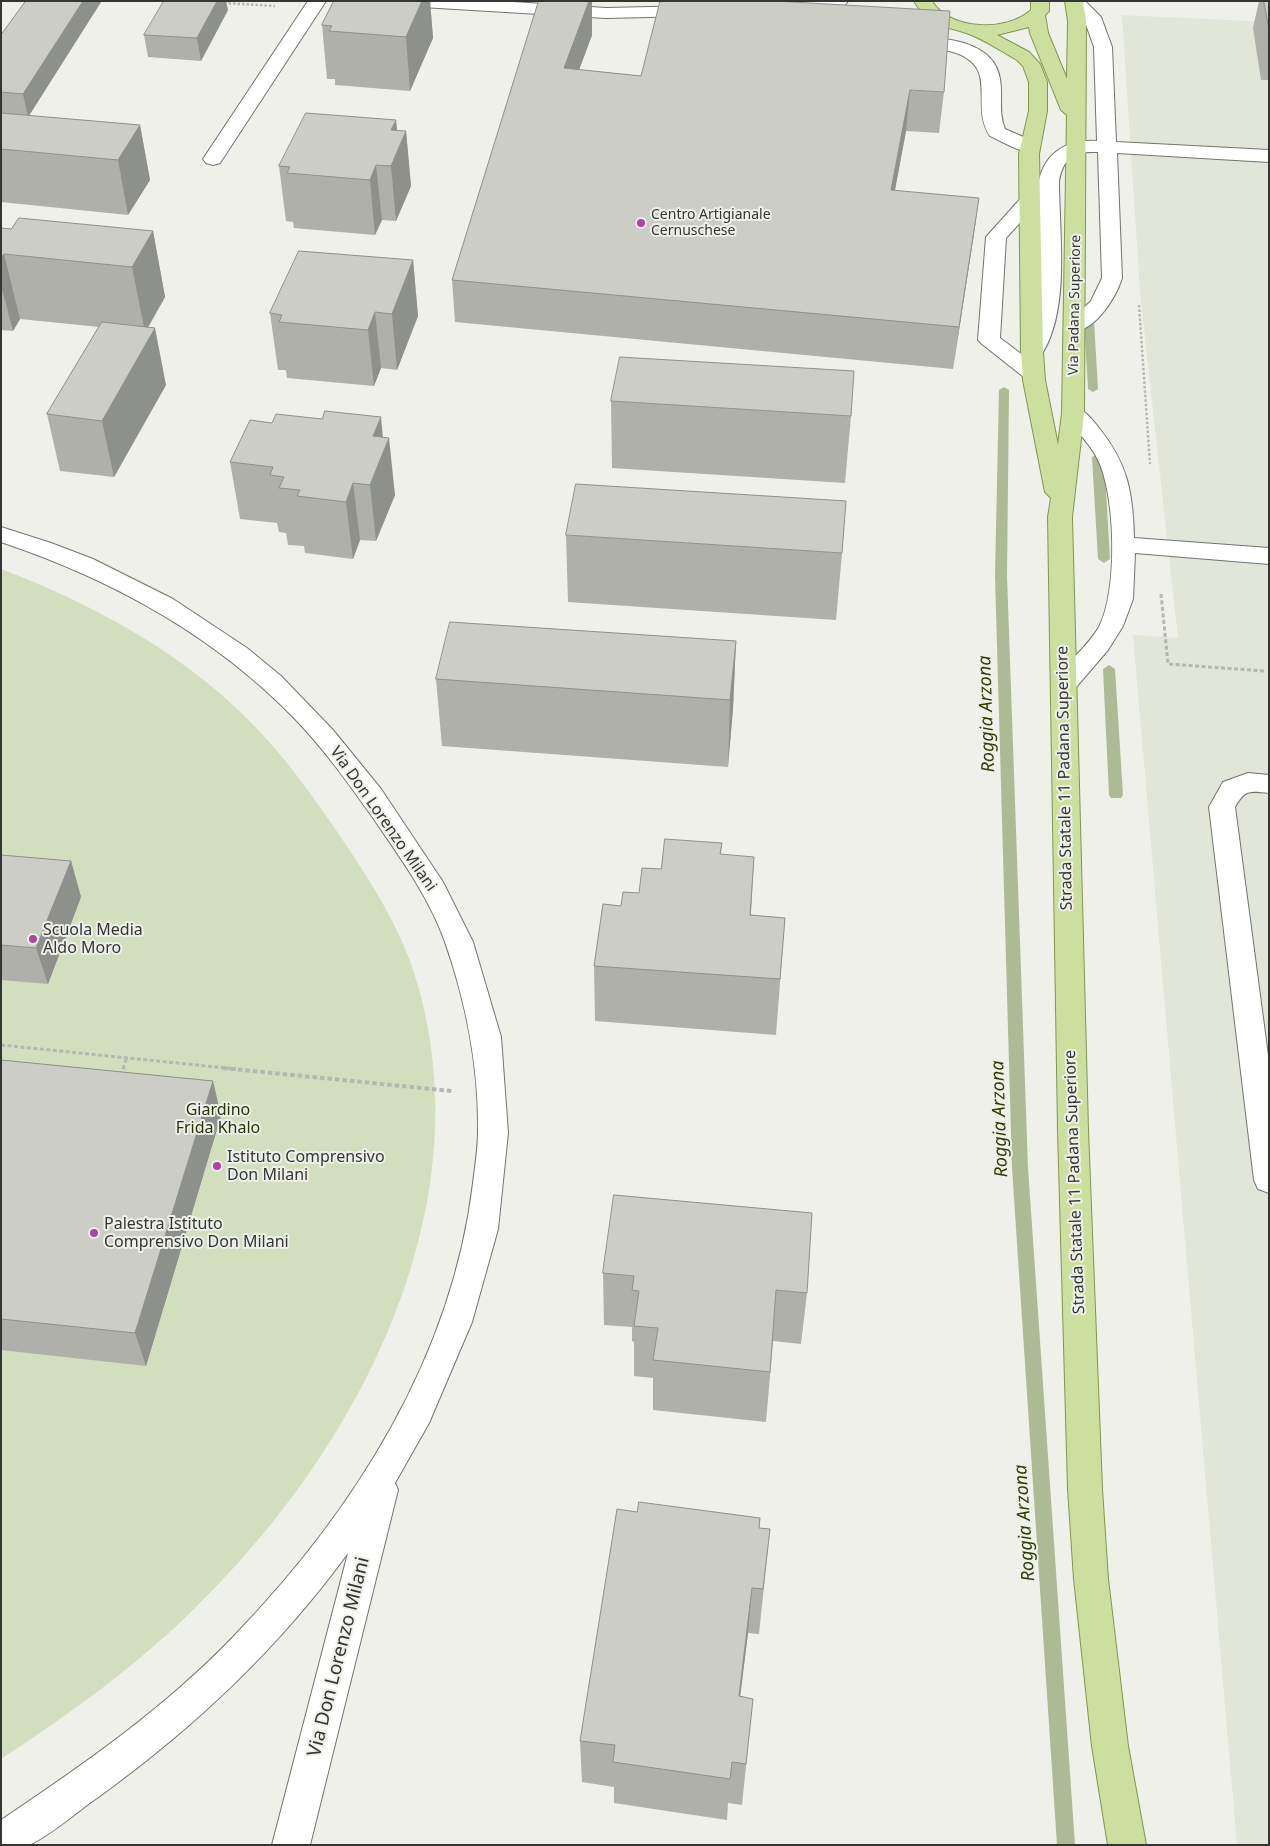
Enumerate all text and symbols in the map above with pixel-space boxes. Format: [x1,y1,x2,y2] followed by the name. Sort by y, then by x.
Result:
[651,207,771,240] place label: Centro Artigianale Cernuschese
[635,217,647,229] marker: Centro Artigianale Cernuschese
[1065,235,1085,375] street label: Via Padana Superiore
[1053,646,1077,910] street label: Strada Statale 11 Padana Superiore
[974,655,1000,773] water label: Roggia Arzona
[326,743,440,895] street label: Via Don Lorenzo Milani
[43,920,143,958] place label: Scuola Media Aldo Moro
[27,933,39,945] marker: Scuola Media Aldo Moro
[1061,1049,1089,1315] street label: Strada Statale 11 Padana Superiore
[987,1060,1013,1178] water label: Roggia Arzona
[176,1100,260,1138] park label: Giardino Frida Khalo
[227,1147,385,1185] place label: Istituto Comprensivo Don Milani
[211,1160,223,1172] marker: Istituto Comprensivo Don Milani
[104,1214,289,1252] place label: Palestra Istituto Comprensivo Don Milani
[88,1227,100,1239] marker: Palestra Istituto Comprensivo Don Milani
[1010,1464,1040,1582] water label: Roggia Arzona
[303,1555,375,1759] street label: Via Don Lorenzo Milani

